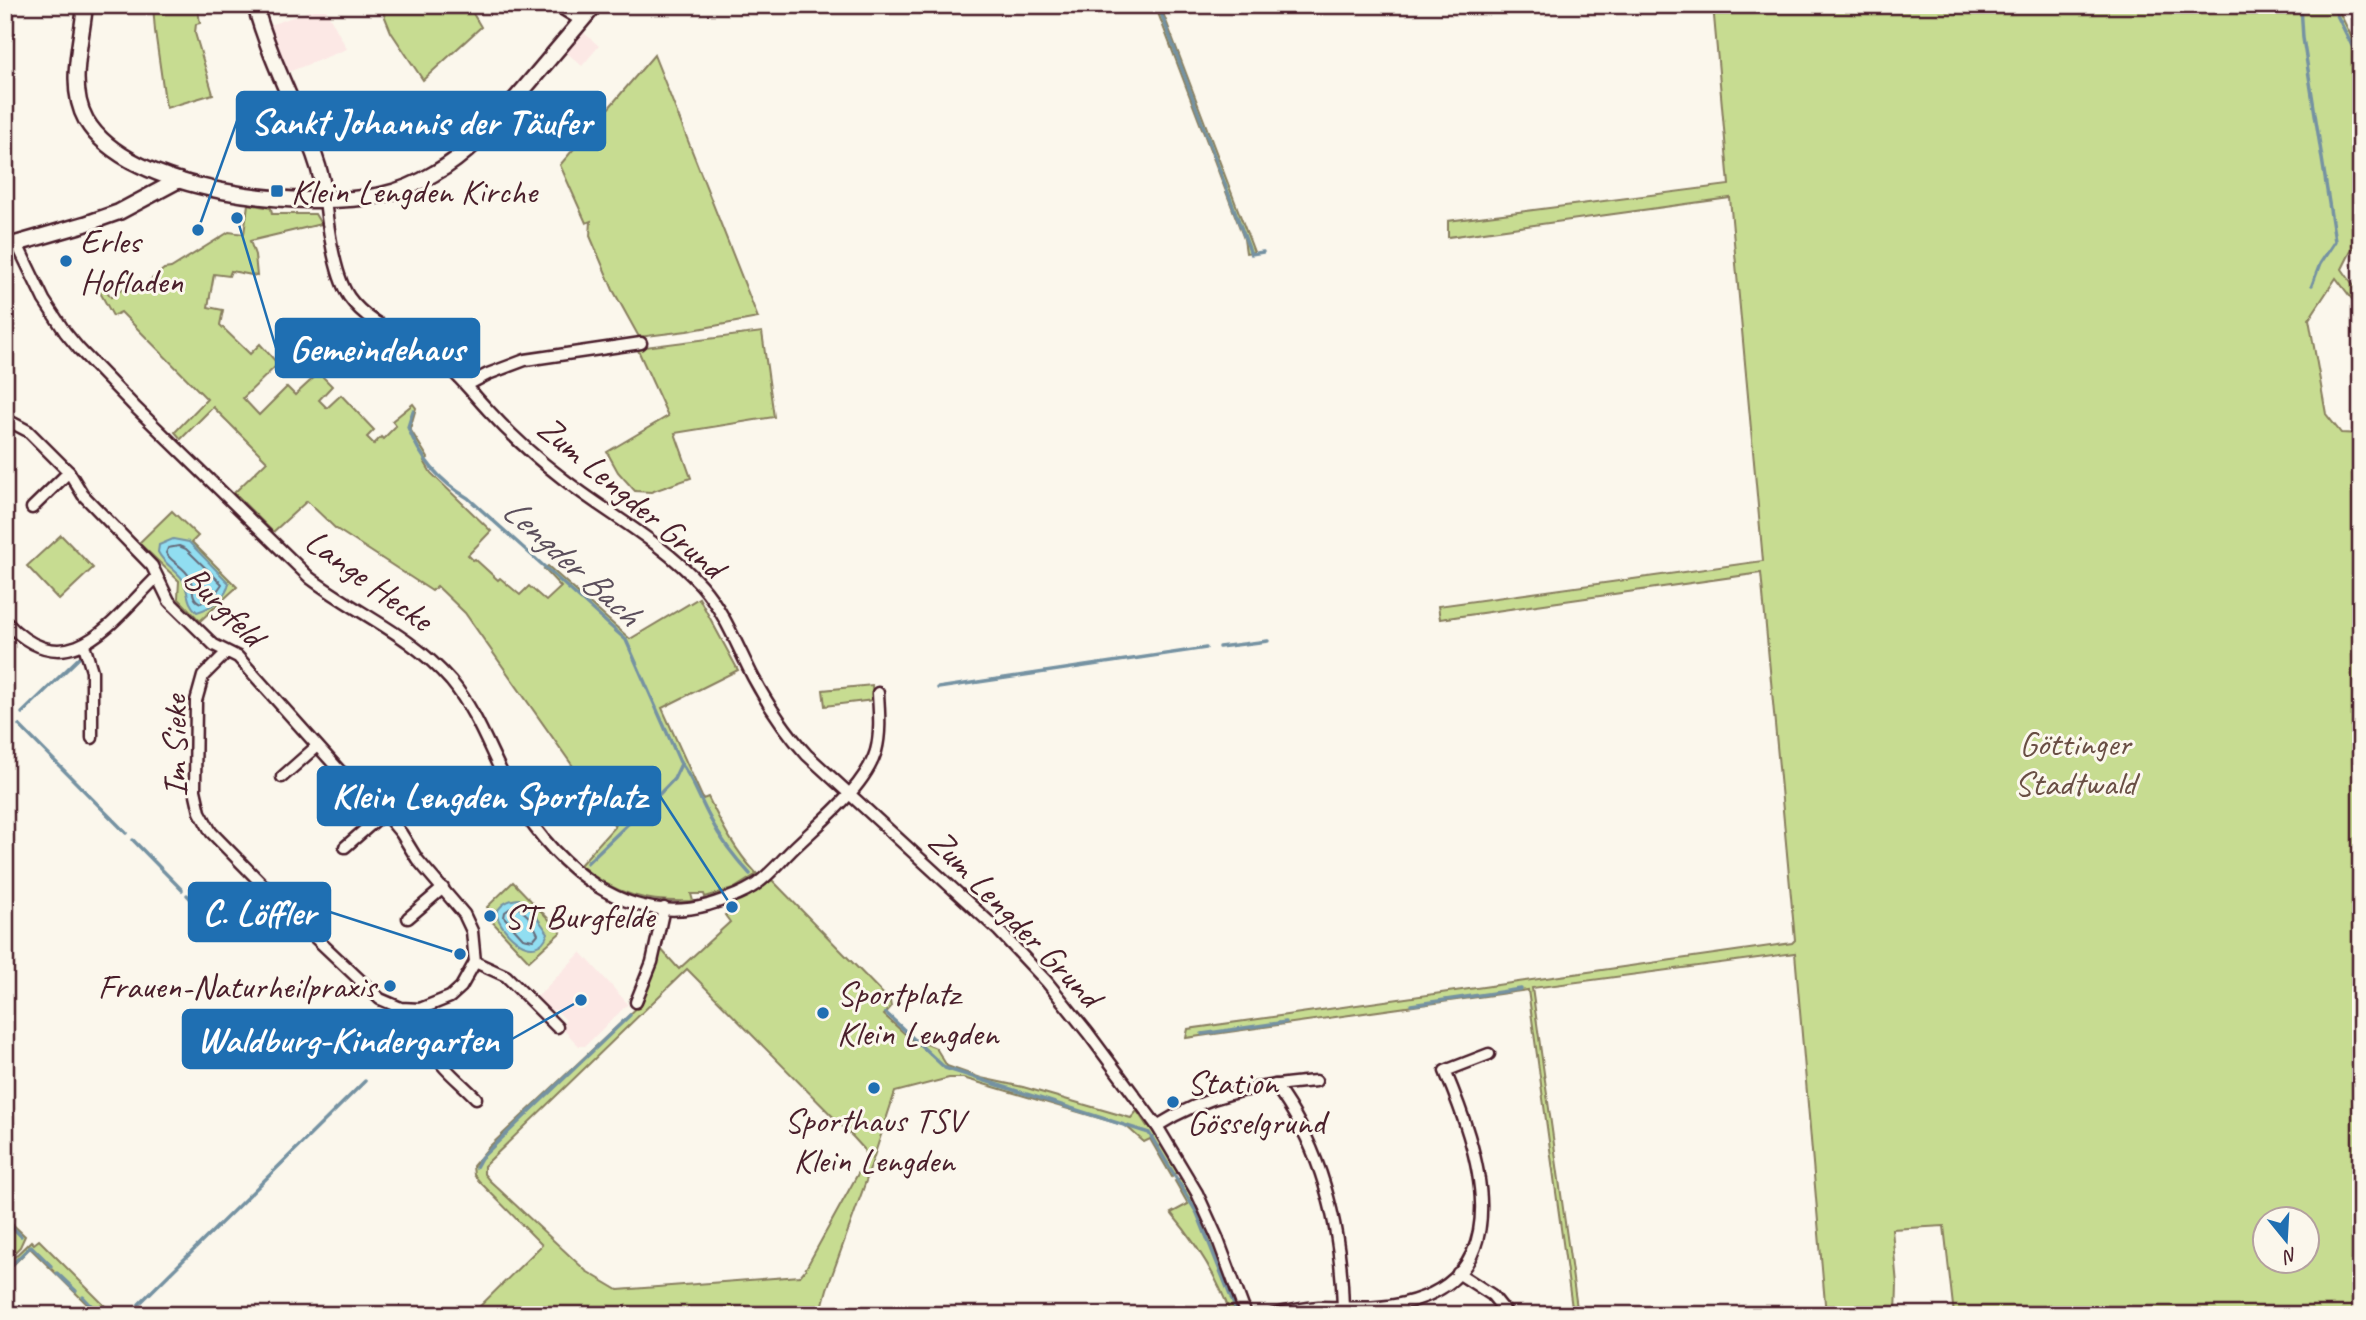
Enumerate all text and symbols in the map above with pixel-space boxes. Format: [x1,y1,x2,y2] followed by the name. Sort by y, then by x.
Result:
[237,92,605,150] callout: Sankt Johannis der Täufer
[250,98,595,145] text: Sankt Johannis der Täufer
[291,169,539,214] place label: Klein Lengden Kirche
[269,183,285,199] marker: Klein Lengden Kirche
[80,219,183,304] place label: Erles Hofladen
[58,253,74,269] marker: Erles Hofladen
[276,319,479,377] callout: Gemeindehaus
[290,325,468,372] text: Gemeindehaus
[528,406,738,592] street label: Zum Lengder Grund
[493,486,653,637] water label: Lengder Bach
[296,519,444,643] street label: Lange Hecke
[174,556,278,660] street label: Burgfeld
[152,692,197,797] street label: Im Sieke
[2014,721,2141,806] park label: Göttinger Stadtwald
[318,767,660,825] callout: Klein Lengden Sportplatz
[332,772,650,819] text: Klein Lengden Sportplatz
[919,819,1115,1020] street label: Zum Lengder Grund
[189,883,330,941] callout: C. Löffler
[202,889,319,936] text: C. Löffler
[504,894,657,939] place label: ST Burgfelde
[482,908,498,924] marker: ST Burgfelde
[98,964,379,1009] place label: Frauen-Naturheilpraxis
[837,971,1000,1056] place label: Sportplatz Klein Lengden
[382,978,398,994] marker: Frauen-Naturheilpraxis
[815,1005,831,1021] marker: Sportplatz Klein Lengden
[183,1010,512,1068] callout: Waldburg-Kindergarten
[197,1016,500,1063] text: Waldburg-Kindergarten
[1187,1060,1330,1145] place label: Station Gösselgrund
[866,1080,882,1096] marker: Sporthaus TSV Klein Lengden
[1165,1094,1181,1110] marker: Station Gösselgrund
[784,1098,971,1183] place label: Sporthaus TSV Klein Lengden
[2250,1204,2320,1274] north arrow
[2279,1242,2300,1269] text: N

